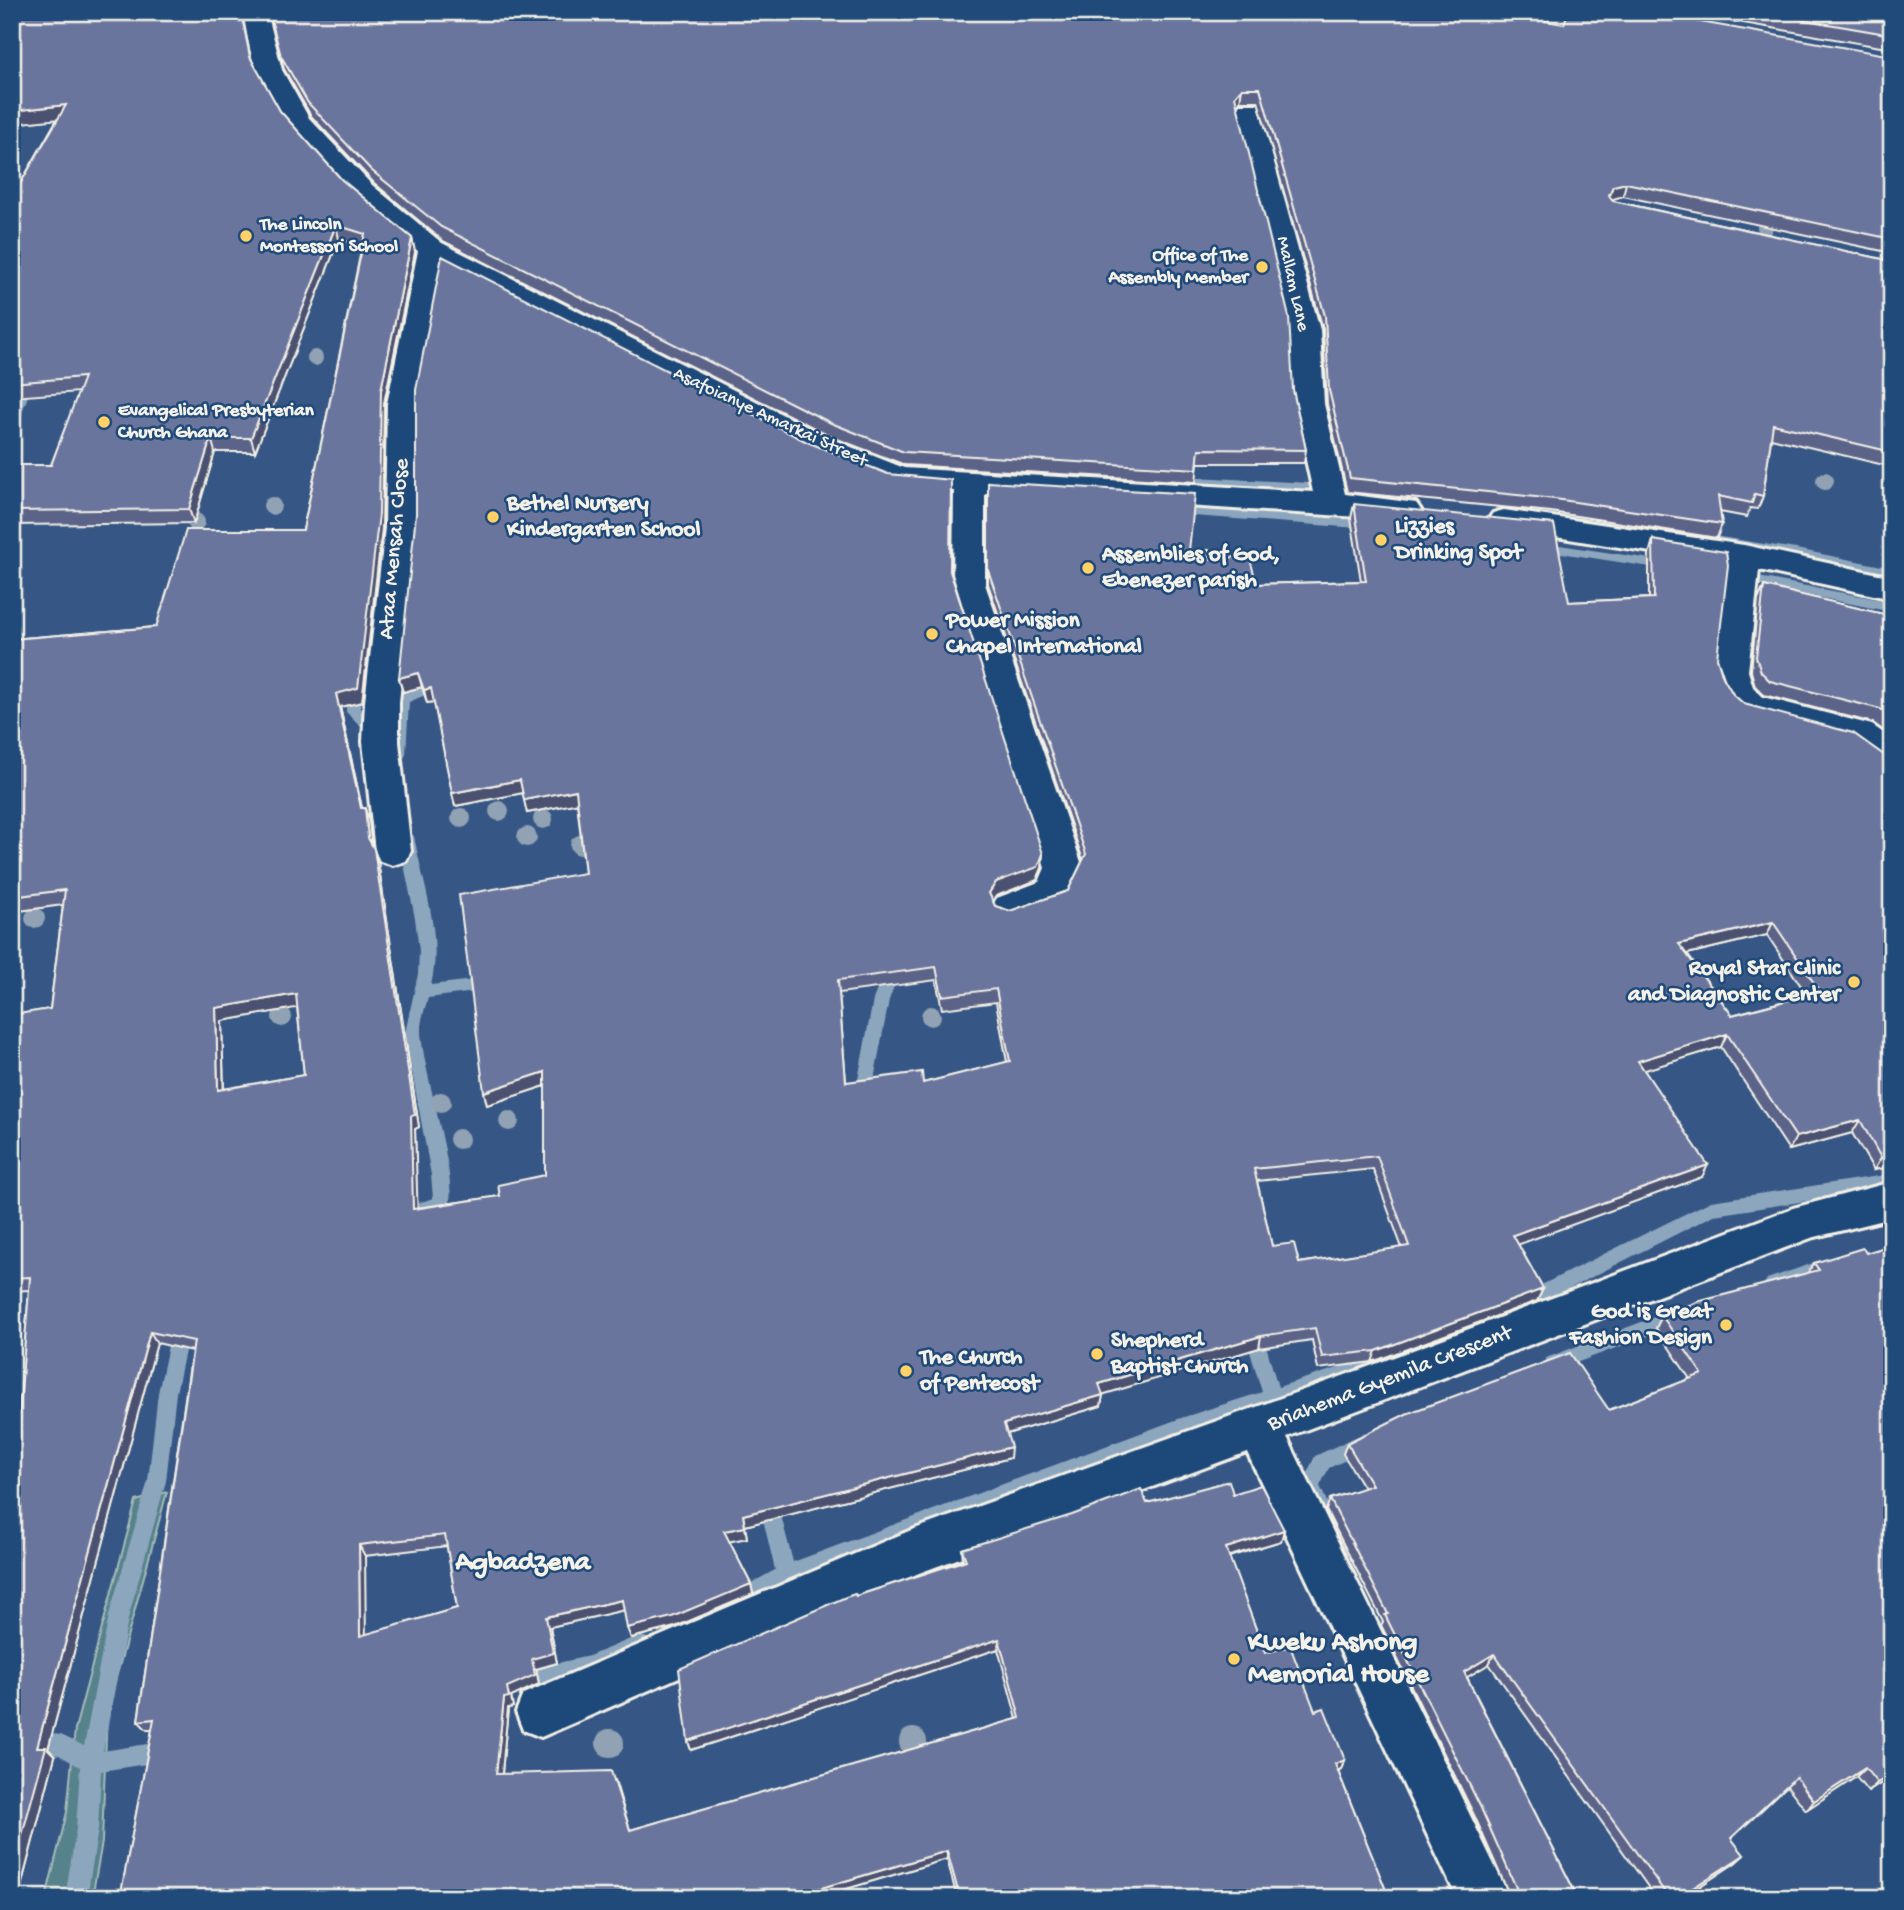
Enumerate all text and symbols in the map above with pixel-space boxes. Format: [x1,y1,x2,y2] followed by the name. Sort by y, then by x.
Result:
[258,214,398,259] place label: The Lincoln Montessori School
[238,228,254,244] marker: The Lincoln Montessori School
[1270,234,1314,334] street label: Mallam Lane
[1107,245,1250,290] place label: Office of The Assembly Member
[1254,259,1270,275] marker: Office of The Assembly Member
[669,363,873,474] street label: Asafoianye Amarkai Street
[117,400,315,445] place label: Evangelical Presbyterian Church Ghana
[96,414,112,430] marker: Evangelical Presbyterian Church Ghana
[374,456,416,641] street label: Ataa Mensah Close
[506,491,700,544] place label: Bethel Nursery Kindergarten School
[485,509,501,525] marker: Bethel Nursery Kindergarten School
[1393,514,1525,567] place label: Lizzies Drinking Spot
[1373,532,1389,548] marker: Lizzies Drinking Spot
[1101,542,1280,595] place label: Assemblies of God, Ebenezer parish
[1080,560,1096,576] marker: Assemblies of God, Ebenezer parish
[944,608,1142,661] place label: Power Mission Chapel International
[924,626,940,642] marker: Power Mission Chapel International
[1627,956,1843,1009] place label: Royal Star Clinic and Diagnostic Center
[1846,974,1862,990] marker: Royal Star Clinic and Diagnostic Center
[1568,1299,1715,1352] place label: God is Great Fashion Design
[1718,1317,1734,1333] marker: God is Great Fashion Design
[1263,1319,1518,1438] street label: Briahema Gyemila Crescent
[1110,1328,1249,1381] place label: Shepherd Baptist Church
[918,1345,1041,1398] place label: The Church of Pentecost
[1089,1346,1105,1362] marker: Shepherd Baptist Church
[898,1363,914,1379] marker: The Church of Pentecost
[455,1547,592,1580] district label: Agbadzena
[1247,1627,1431,1692] place label: Kweku Ashong Memorial House
[1226,1651,1242,1667] marker: Kweku Ashong Memorial House

